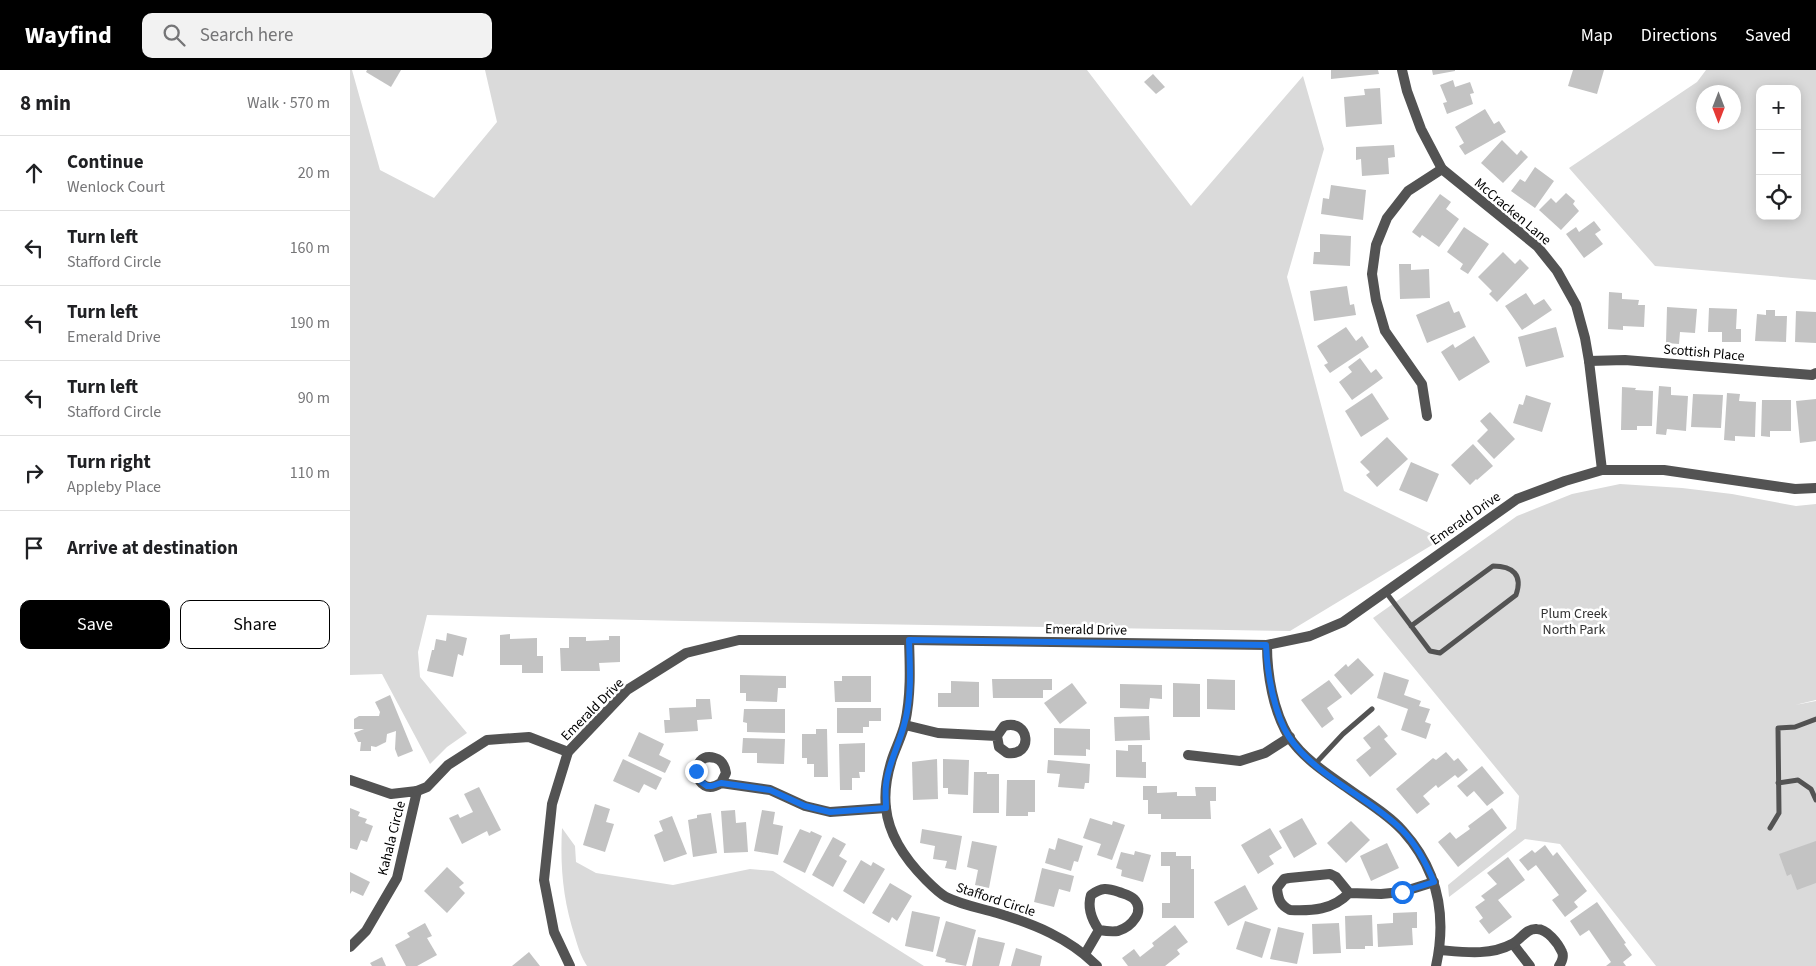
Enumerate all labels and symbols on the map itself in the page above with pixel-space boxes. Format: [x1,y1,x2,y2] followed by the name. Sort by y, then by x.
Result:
[1696,85,1741,130] north arrow
[1470,174,1555,250] street label: McCracken Lane
[1662,339,1745,367] street label: Scottish Place
[1426,487,1505,551] street label: Emerald Drive
[1540,604,1608,640] park label: Plum Creek North Park
[1045,619,1127,641] street label: Emerald Drive
[557,674,629,746] street label: Emerald Drive
[685,760,708,783] route end
[373,799,411,878] street label: Kahala Circle
[953,878,1038,922] street label: Stafford Circle
[1391,881,1414,904] route start

